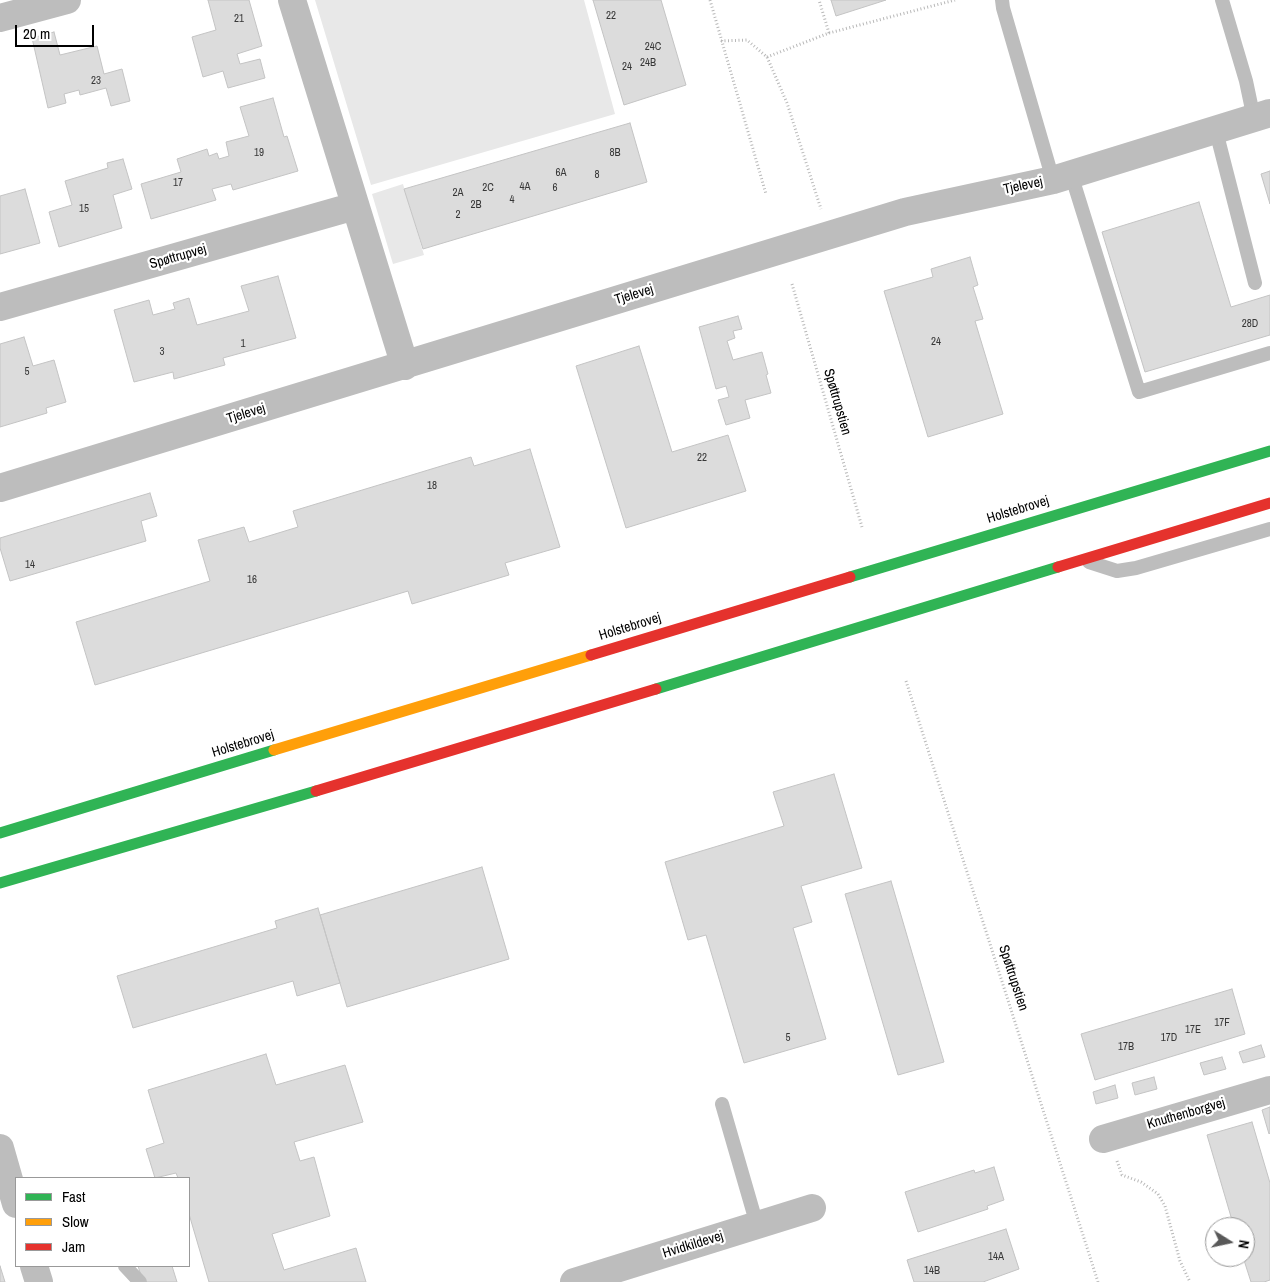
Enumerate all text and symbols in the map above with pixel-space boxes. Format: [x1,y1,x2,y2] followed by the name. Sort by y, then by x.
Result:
[606,9,616,23] house number: 22
[234,12,244,26] house number: 21
[18,15,96,47] scale bar
[23,23,50,44] text: 20 m
[645,40,661,54] house number: 24C
[640,56,656,70] house number: 24B
[622,60,632,74] house number: 24
[91,74,101,88] house number: 23
[254,146,264,160] house number: 19
[609,146,621,160] house number: 8B
[555,166,567,180] house number: 6A
[594,168,600,182] house number: 8
[1002,174,1044,198] street label: Tjelevej
[173,176,183,190] house number: 17
[519,180,531,194] house number: 4A
[482,181,494,195] house number: 2C
[552,181,558,195] house number: 6
[452,186,464,200] house number: 2A
[509,193,515,207] house number: 4
[470,198,482,212] house number: 2B
[79,202,89,216] house number: 15
[455,208,461,222] house number: 2
[148,241,208,273] street label: Spøttrupvej
[613,281,655,309] street label: Tjelevej
[1242,317,1258,331] house number: 28D
[931,335,941,349] house number: 24
[240,337,246,351] house number: 1
[159,345,165,359] house number: 3
[24,365,30,379] house number: 5
[820,367,854,437] street label: Spøttrupstien
[225,400,267,428] street label: Tjelevej
[697,451,707,465] house number: 22
[427,479,437,493] house number: 18
[985,493,1051,527] street label: Holstebrovej
[25,558,35,572] house number: 14
[247,573,257,587] house number: 16
[597,610,663,644] street label: Holstebrovej
[210,727,276,761] street label: Holstebrovej
[994,943,1032,1013] street label: Spøttrupstien
[1214,1016,1230,1030] house number: 17F
[1185,1023,1201,1037] house number: 17E
[785,1031,791,1045] house number: 5
[1161,1031,1177,1045] house number: 17D
[1118,1040,1134,1054] house number: 17B
[1145,1095,1227,1133] street label: Knuthenborgvej
[15,1177,190,1267] legend
[62,1186,85,1207] text: Fast
[62,1211,89,1232] text: Slow
[1205,1217,1255,1267] north arrow
[661,1228,725,1262] street label: Hvidkildevej
[62,1236,85,1257] text: Jam
[1234,1239,1253,1250] text: N
[988,1250,1004,1264] house number: 14A
[924,1264,940,1278] house number: 14B

